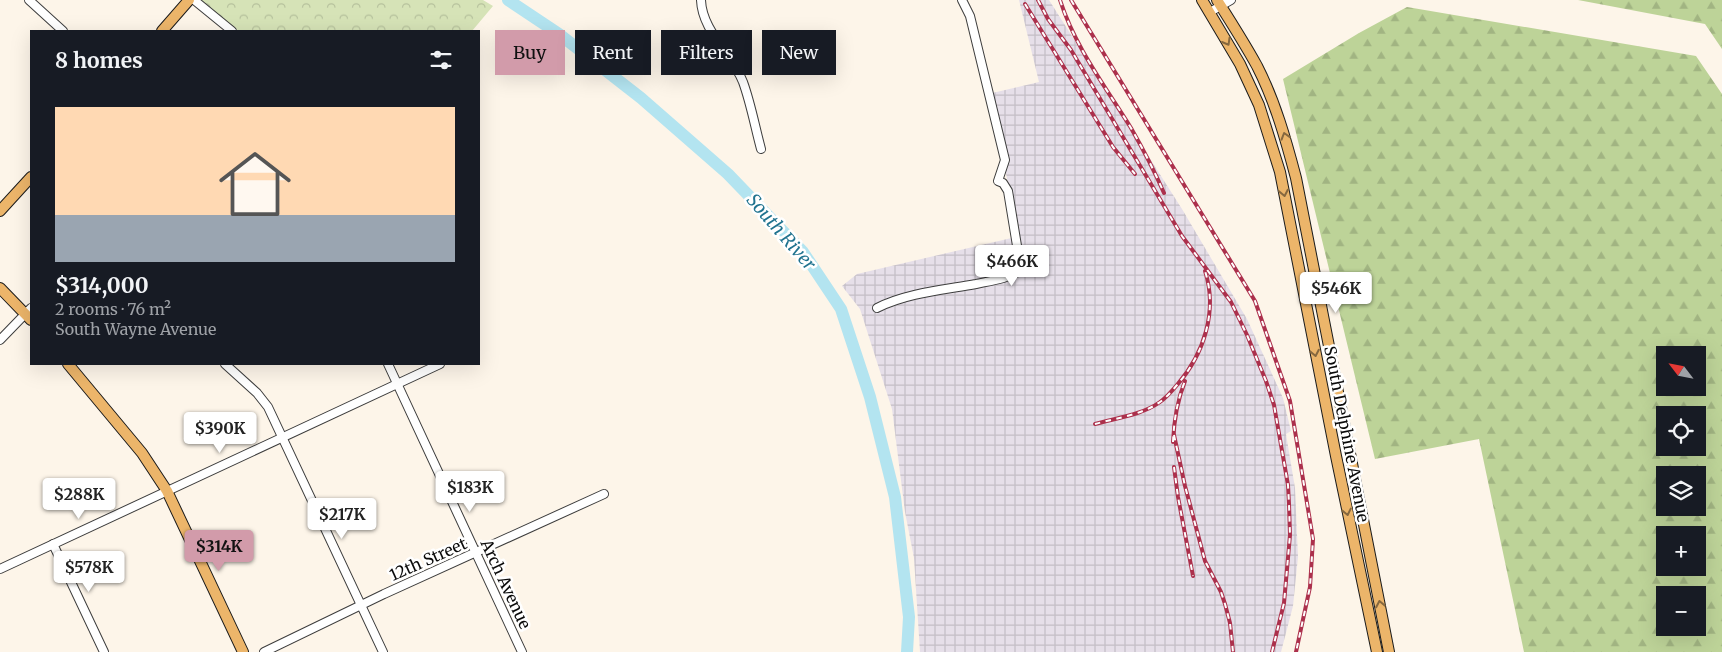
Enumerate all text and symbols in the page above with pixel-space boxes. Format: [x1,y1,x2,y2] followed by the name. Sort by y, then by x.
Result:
[495,30,565,75] chip: Buy
[575,30,651,75] chip: Rent
[661,30,752,75] chip: Filters
[762,30,836,75] chip: New
[1221,37,1231,46] one-way arrow
[427,46,455,74] icon: filters
[55,47,143,74] text: 8 homes
[1280,133,1290,141] one-way arrow
[210,139,300,229] icon: home
[742,189,821,275] water label: South River
[1279,189,1289,197] one-way arrow
[977,244,1047,287] pin: $466K
[986,251,1038,271] text: $466K
[55,272,149,299] text: $314,000
[1301,272,1371,314] pin: $546K
[1311,278,1361,298] text: $546K
[55,299,171,319] text: 2 rooms · 76 m²
[55,319,216,339] text: South Wayne Avenue
[1320,344,1374,524] street label: South Delphine Avenue
[1656,346,1706,396] north arrow
[1656,346,1706,636] map controls
[1310,348,1320,357] one-way arrow
[1656,406,1706,456] button: locate
[185,412,255,454] pin: $390K
[195,418,245,438] text: $390K
[1656,466,1706,516] button: layers
[435,470,505,513] pin: $183K
[447,477,493,497] text: $183K
[44,478,114,520] pin: $288K
[54,484,104,504] text: $288K
[307,498,377,540] pin: $217K
[318,504,366,524] text: $217K
[1341,507,1352,516] one-way arrow
[1656,526,1706,576] button: +
[184,530,254,572] pin: $314K
[386,533,471,585] street label: 12th Street
[476,535,535,632] street label: Arch Avenue
[195,536,243,556] text: $314K
[54,550,124,593] pin: $578K
[65,557,113,577] text: $578K
[1656,586,1706,636] button: −
[1375,600,1386,608] one-way arrow

